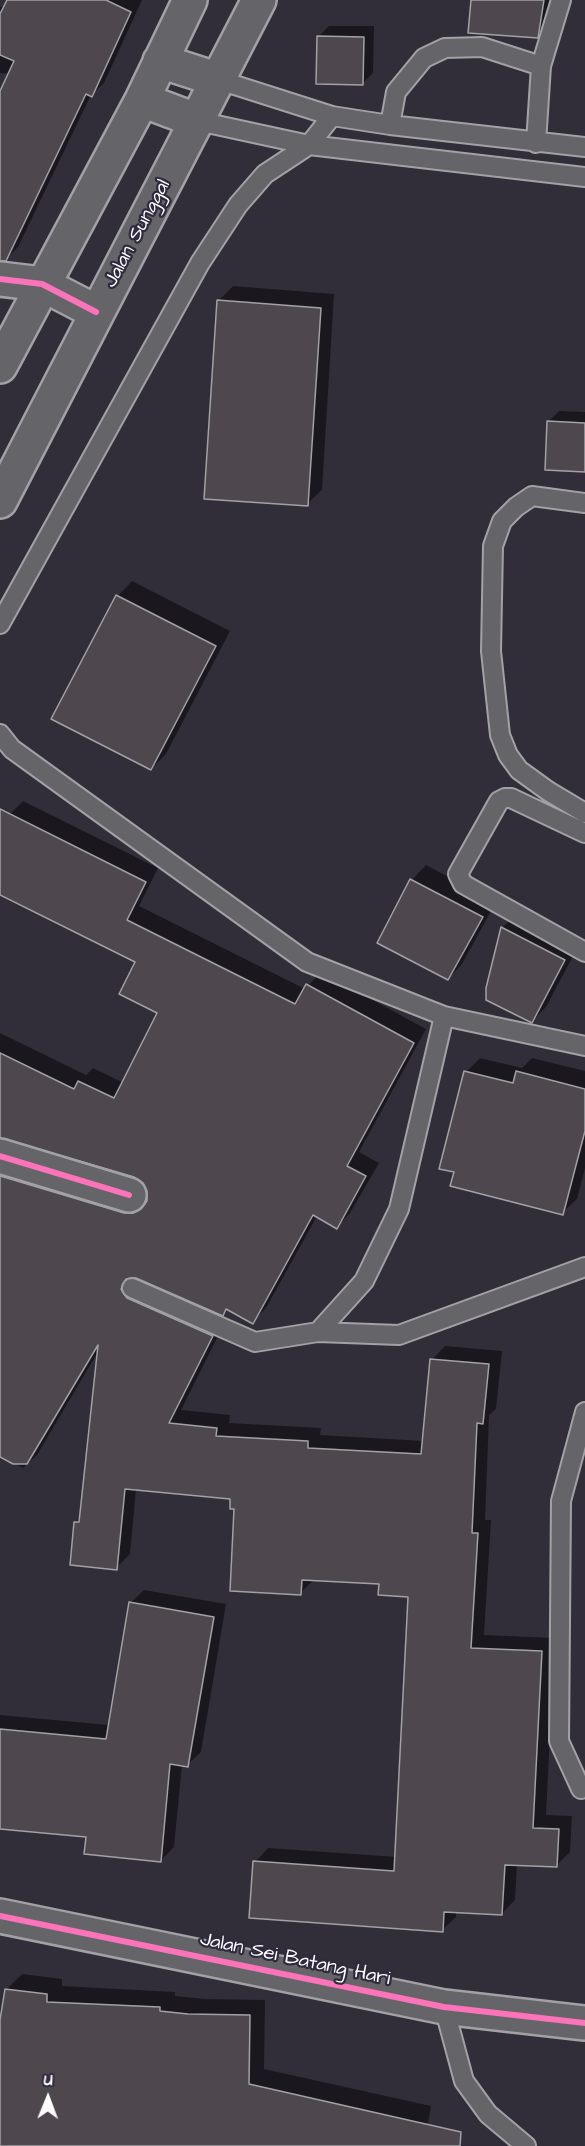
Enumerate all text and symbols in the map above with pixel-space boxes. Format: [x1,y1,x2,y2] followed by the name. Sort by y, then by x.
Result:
[99,176,177,292] street label: Jalan Sunggal
[198,1928,392,1992] street label: Jalan Sei Batang Hari
[18,2068,78,2128] north arrow
[44,2069,53,2091] text: U

